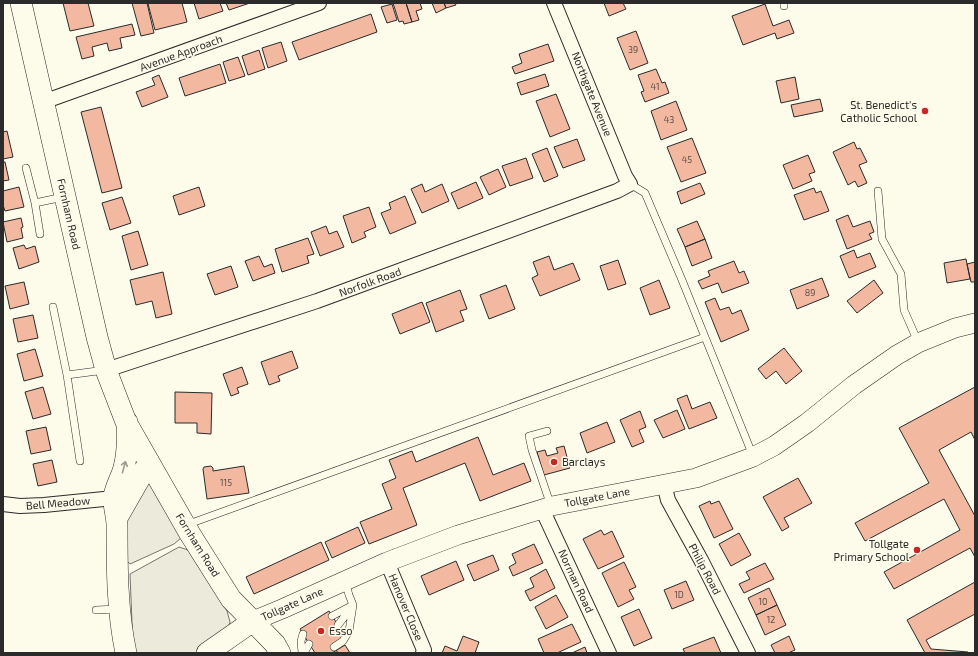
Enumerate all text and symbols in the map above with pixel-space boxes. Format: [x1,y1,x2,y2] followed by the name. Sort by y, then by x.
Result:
[138,32,224,74] street label: Avenue Approach
[628,44,638,55] house number: 39
[570,50,615,138] street label: Northgate Avenue
[650,81,660,92] house number: 41
[840,98,918,124] place label: St. Benedict's Catholic School
[920,106,930,116] marker: St. Benedict's Catholic School
[664,114,674,125] house number: 43
[682,154,692,165] house number: 45
[55,177,84,251] street label: Fornham Road
[337,264,403,299] street label: Norfolk Road
[805,287,815,298] house number: 89
[562,455,606,468] place label: Barclays
[549,457,559,467] marker: Barclays
[120,461,128,474] one-way arrow
[220,477,232,488] house number: 115
[563,484,631,509] street label: Tollgate Lane
[25,493,91,512] street label: Bell Meadow
[174,510,223,579] street label: Fornham Road
[834,537,910,563] place label: Tollgate Primary School
[687,541,724,596] street label: Philip Road
[912,545,922,555] marker: Tollgate Primary School
[556,547,597,614] street label: Norman Road
[386,571,426,642] street label: Hanover Close
[259,584,325,623] street label: Tollgate Lane
[674,589,684,600] house number: 1D
[758,596,768,607] house number: 10
[767,614,775,625] house number: 12
[329,624,353,637] place label: Esso
[316,626,326,636] marker: Esso

